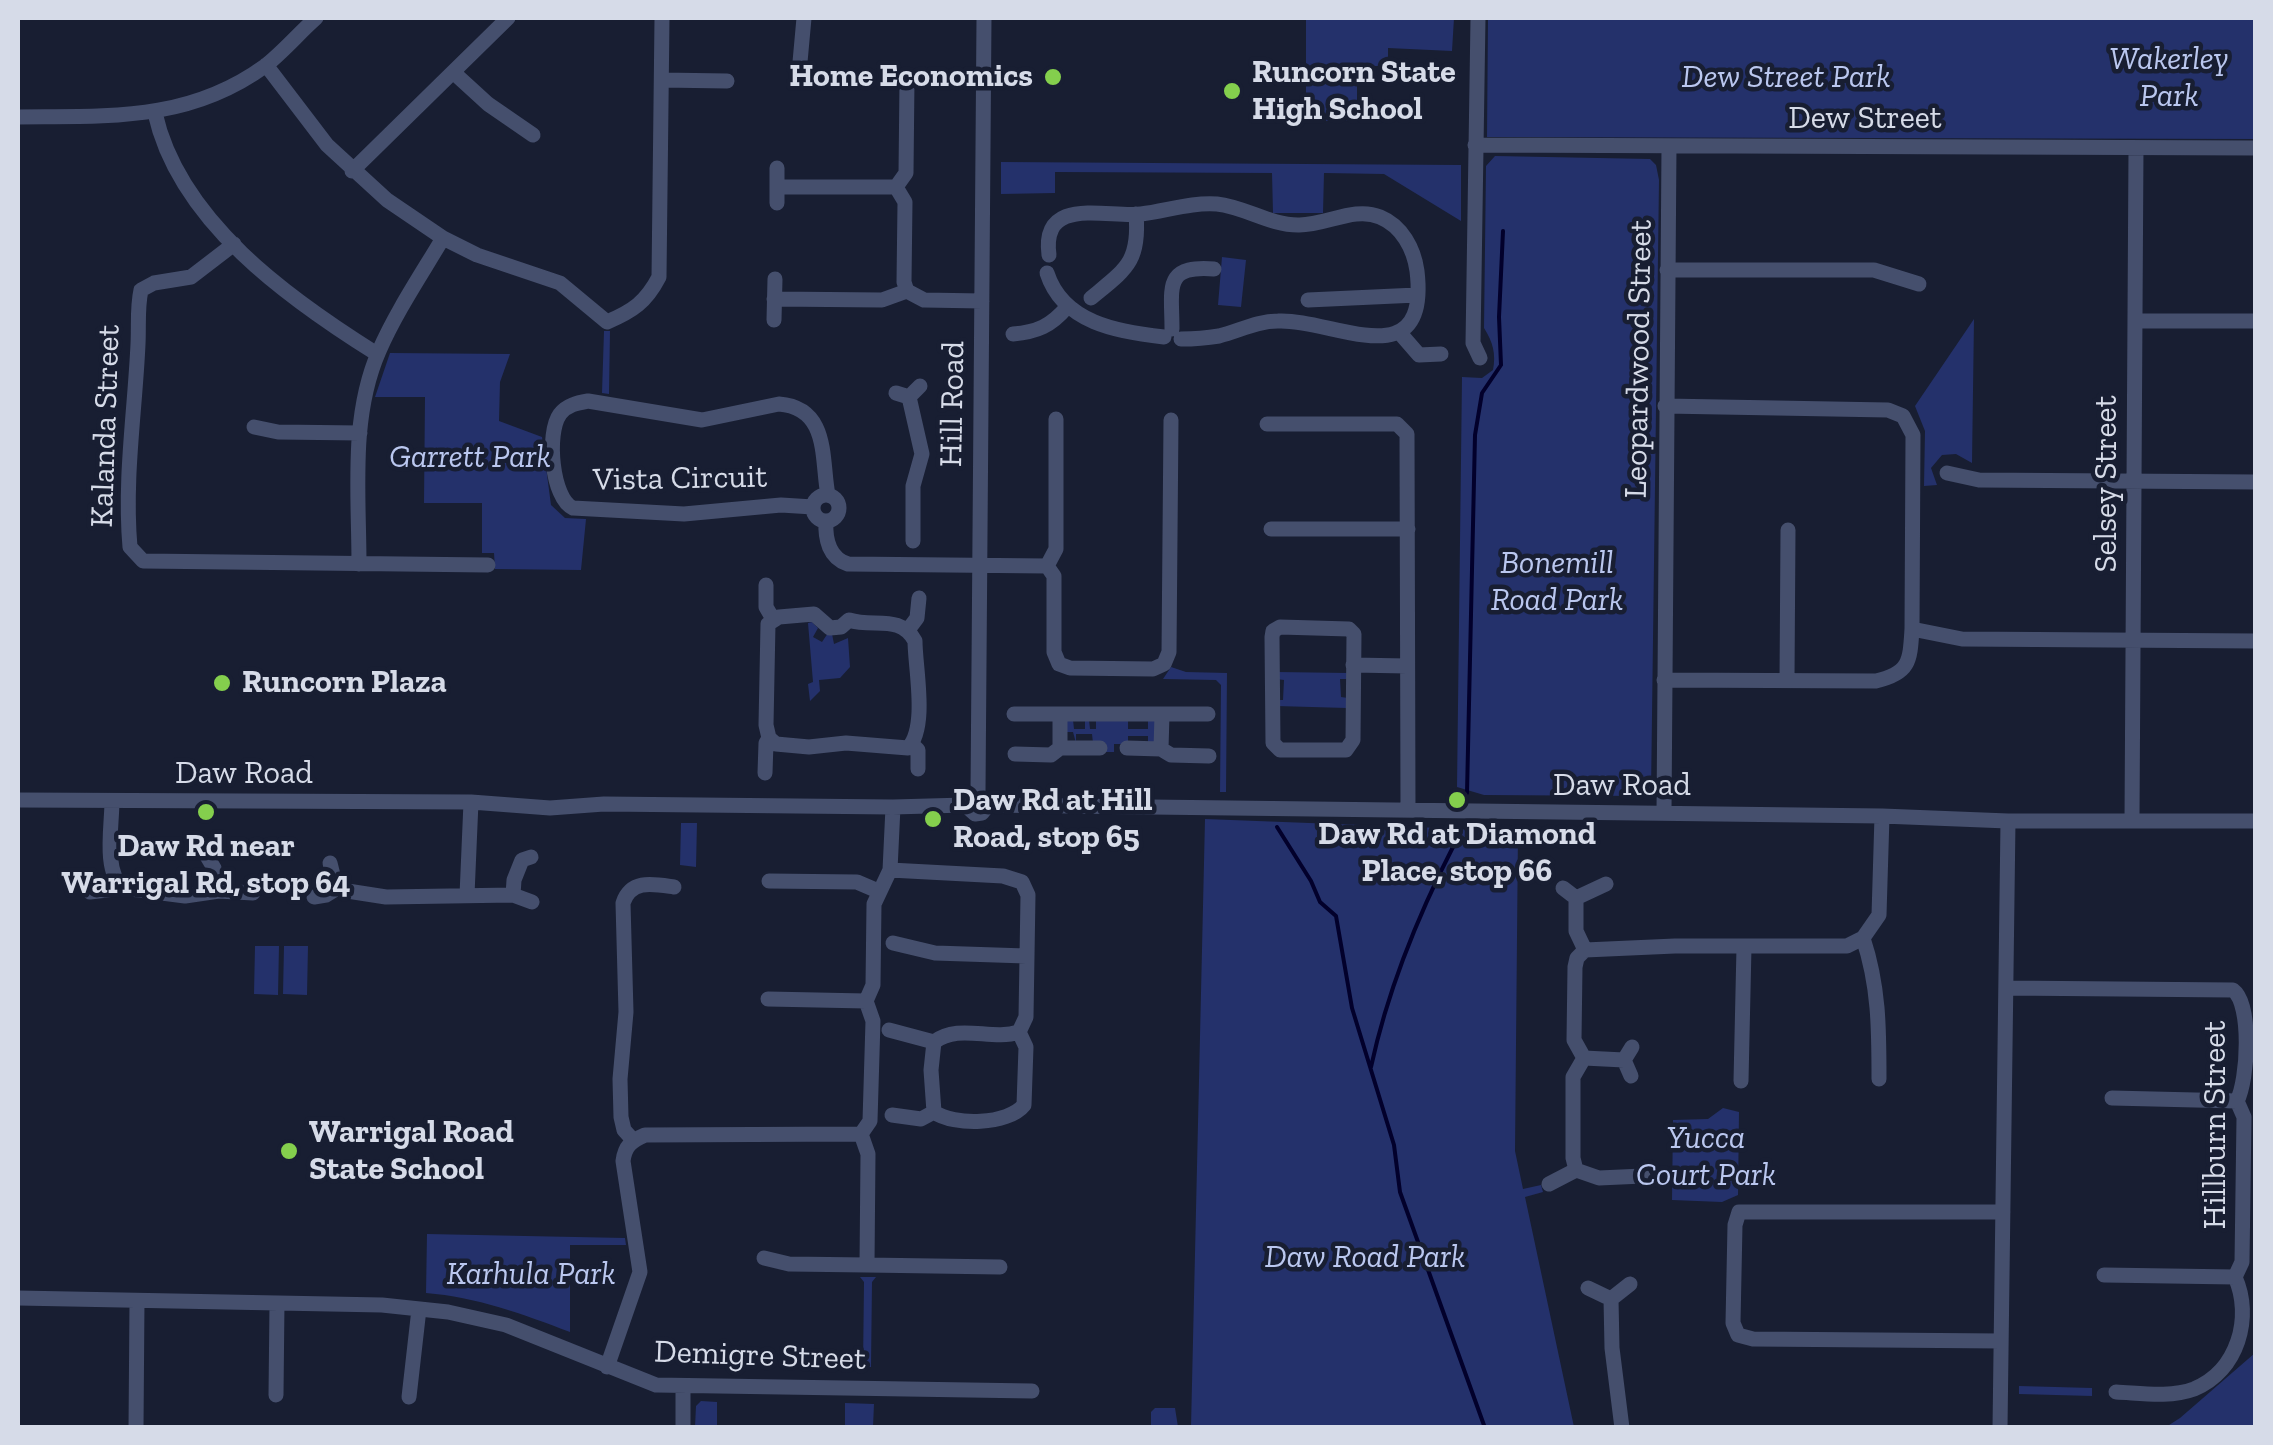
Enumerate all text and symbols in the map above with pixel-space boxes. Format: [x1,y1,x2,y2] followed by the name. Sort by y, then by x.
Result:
[2110,41,2228,116] park label: Wakerley Park
[1252,54,1456,129] place label: Runcorn State High School
[789,58,1033,96] place label: Home Economics
[1682,59,1890,97] park label: Dew Street Park
[1042,66,1064,88] marker: Home Economics
[1221,80,1243,102] marker: Runcorn State High School
[1788,100,1942,138] street label: Dew Street
[1617,219,1661,499] street label: Leopardwood Street
[83,324,129,528] street label: Kalanda Street
[933,341,973,467] street label: Hill Road
[2088,395,2126,573] street label: Selsey Street
[389,439,551,477] park label: Garrett Park
[593,458,767,500] street label: Vista Circuit
[1491,545,1623,620] park label: Bonemill Road Park
[242,664,447,702] place label: Runcorn Plaza
[211,672,233,694] marker: Runcorn Plaza
[175,755,313,793] street label: Daw Road
[1553,767,1691,805] street label: Daw Road
[953,782,1153,857] place label: Daw Rd at Hill Road, stop 65
[1446,789,1468,811] marker: Daw Rd at Diamond Place, stop 66
[195,801,217,823] marker: Daw Rd near Warrigal Rd, stop 64
[922,808,944,830] marker: Daw Rd at Hill Road, stop 65
[1318,816,1596,891] place label: Daw Rd at Diamond Place, stop 66
[62,828,350,903] place label: Daw Rd near Warrigal Rd, stop 64
[2197,1021,2235,1229] street label: Hillburn Street
[309,1114,514,1189] place label: Warrigal Road State School
[1636,1120,1776,1195] park label: Yucca Court Park
[278,1140,300,1162] marker: Warrigal Road State School
[1265,1239,1465,1277] park label: Daw Road Park
[446,1256,616,1294] park label: Karhula Park
[654,1333,866,1379] street label: Demigre Street

